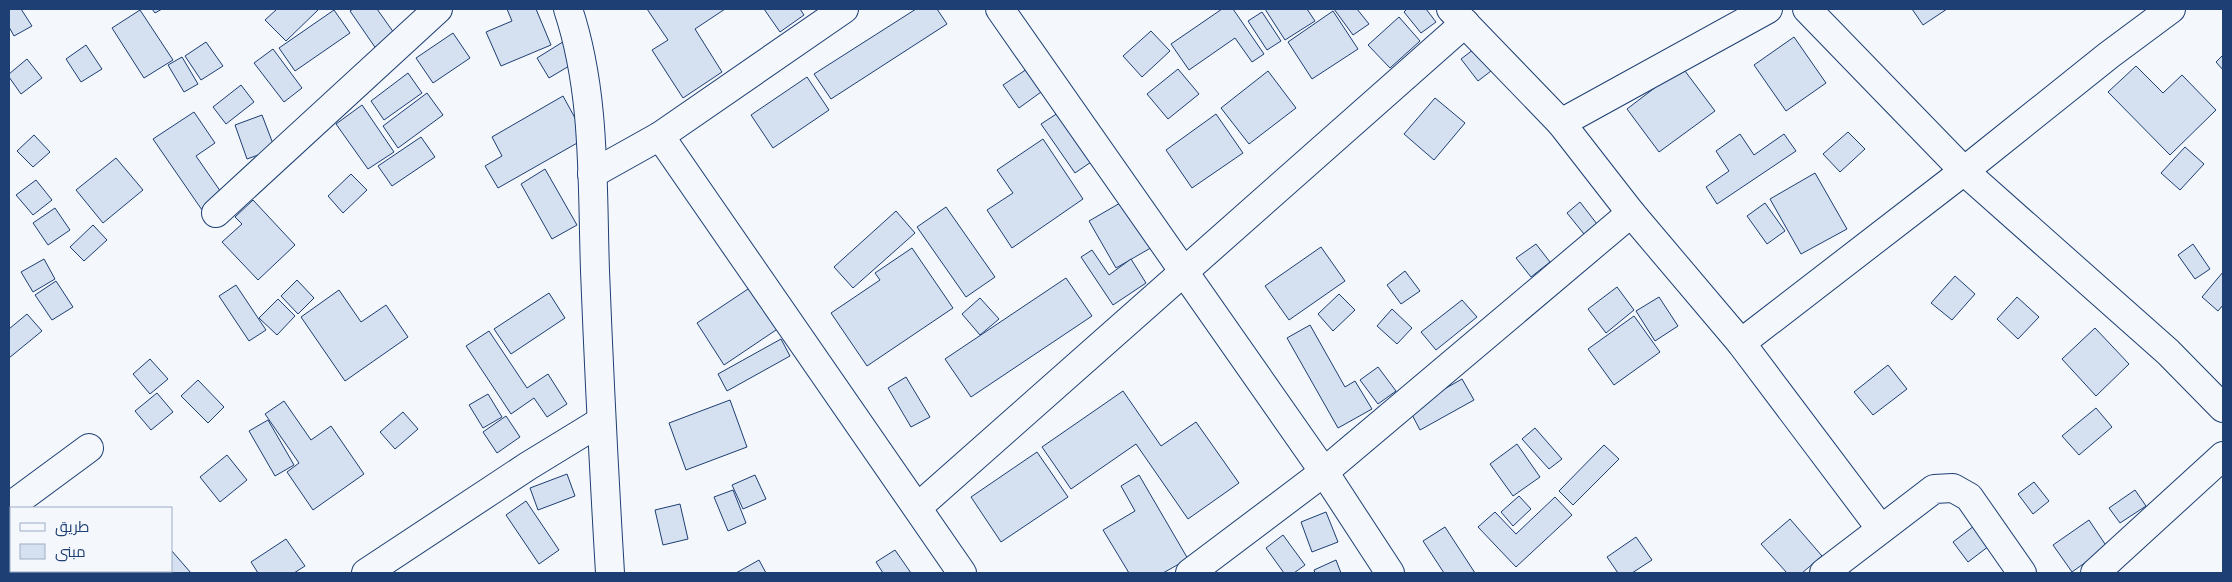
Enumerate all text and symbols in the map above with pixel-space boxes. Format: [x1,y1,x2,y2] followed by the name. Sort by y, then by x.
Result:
[10,507,172,572] legend
[55,517,89,537] text: طريق
[55,542,86,562] text: مبنى

